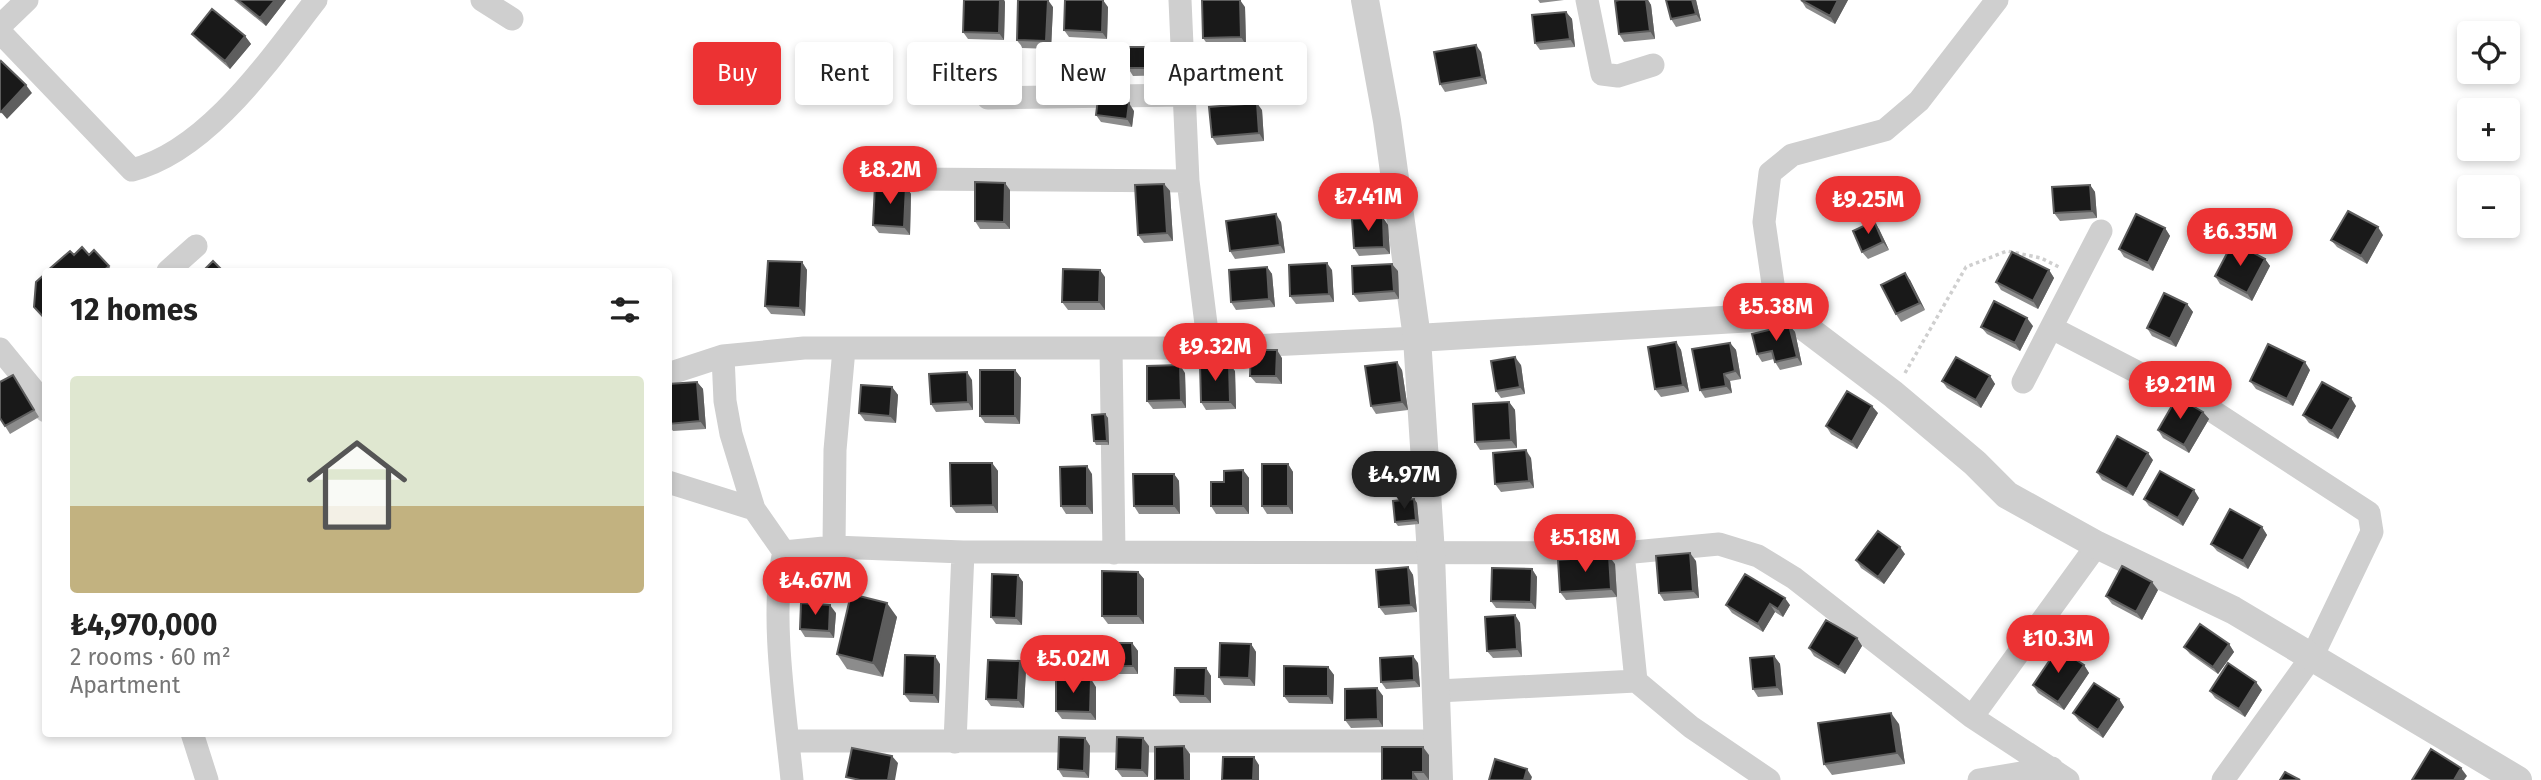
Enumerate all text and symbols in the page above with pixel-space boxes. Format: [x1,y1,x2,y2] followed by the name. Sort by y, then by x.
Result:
[2457,21,2520,238] map controls
[2457,21,2520,84] button: locate
[693,42,781,105] chip: Buy
[795,42,893,105] chip: Rent
[907,42,1022,105] chip: Filters
[1036,42,1130,105] chip: New
[1144,42,1307,105] chip: Apartment
[2457,98,2520,161] button: +
[841,146,939,206] pin: ₺8.2M
[859,155,921,183] text: ₺8.2M
[1311,174,1425,233] pin: ₺7.41M
[2457,175,2520,238] button: −
[1811,176,1925,236] pin: ₺9.25M
[1334,182,1402,210] text: ₺7.41M
[1832,185,1904,213] text: ₺9.25M
[2183,208,2297,268] pin: ₺6.35M
[2203,217,2277,245] text: ₺6.35M
[1719,284,1833,343] pin: ₺5.38M
[606,291,644,329] icon: filters
[70,292,198,328] text: 12 homes
[1739,292,1813,320] text: ₺5.38M
[1158,324,1272,383] pin: ₺9.32M
[1179,332,1251,360] text: ₺9.32M
[2123,362,2237,421] pin: ₺9.21M
[2145,370,2215,398] text: ₺9.21M
[294,422,420,548] icon: home
[1347,452,1461,511] pin: ₺4.97M
[1368,460,1440,488] text: ₺4.97M
[1528,514,1642,574] pin: ₺5.18M
[1550,523,1620,551] text: ₺5.18M
[758,558,872,617] pin: ₺4.67M
[779,566,851,594] text: ₺4.67M
[70,607,218,643] text: ₺4,970,000
[2001,616,2115,675] pin: ₺10.3M
[2022,624,2094,652] text: ₺10.3M
[1016,636,1130,695] pin: ₺5.02M
[70,643,231,671] text: 2 rooms · 60 m²
[1036,644,1110,672] text: ₺5.02M
[70,671,180,699] text: Apartment

